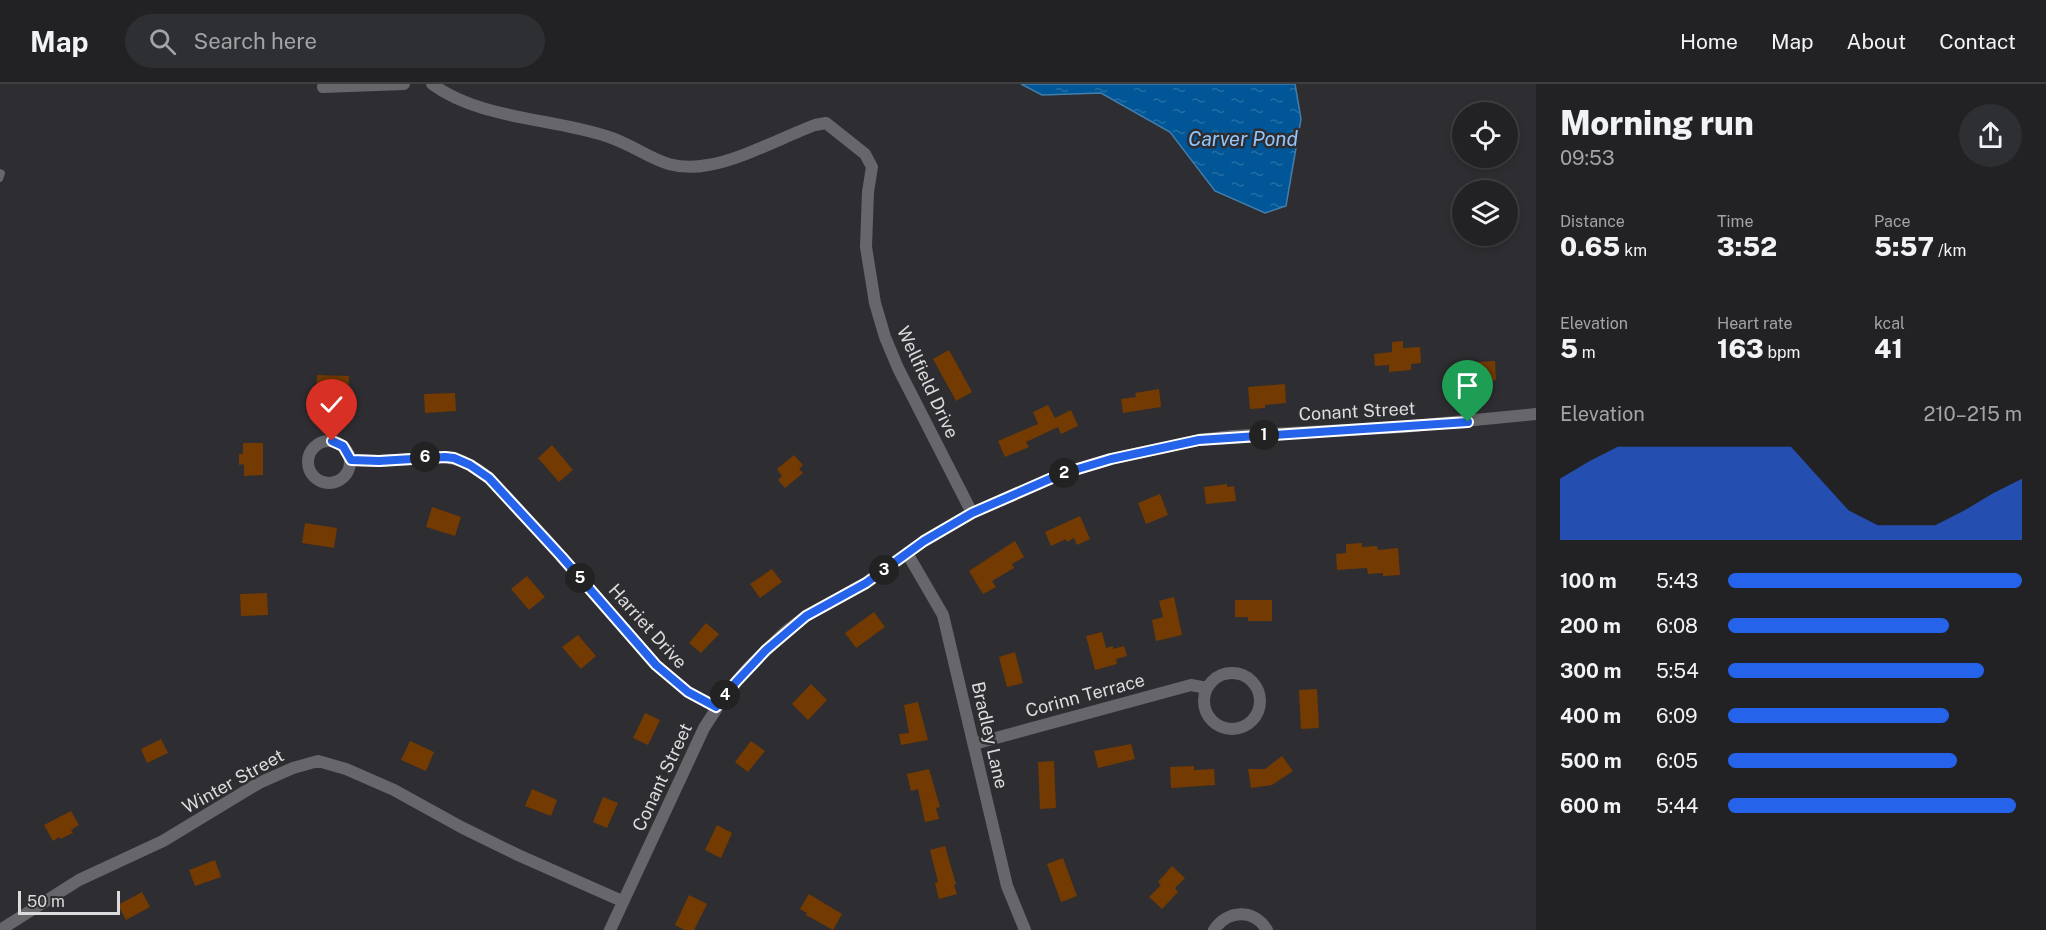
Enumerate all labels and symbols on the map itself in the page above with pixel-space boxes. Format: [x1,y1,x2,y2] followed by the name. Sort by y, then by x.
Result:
[1188,127,1298,151] water label: Carver Pond
[893,323,963,441] street label: Wellfield Drive
[1442,360,1493,422] pin
[306,379,357,441] pin
[1298,397,1416,425] street label: Conant Street
[1249,420,1279,450] pin: 1
[410,442,440,472] pin: 6
[1049,458,1079,488] pin: 2
[869,555,899,585] pin: 3
[565,563,595,593] pin: 5
[605,579,691,673] street label: Harriet Drive
[1023,669,1147,721] street label: Corinn Terrace
[967,679,1013,791] street label: Bradley Lane
[710,680,740,710] pin: 4
[628,720,696,834] street label: Conant Street
[179,745,287,817] street label: Winter Street
[18,888,120,916] scale bar

